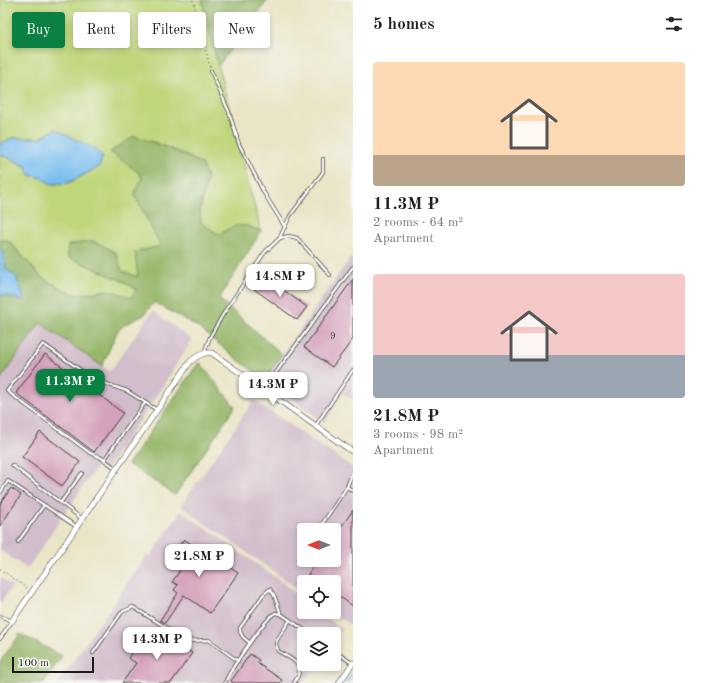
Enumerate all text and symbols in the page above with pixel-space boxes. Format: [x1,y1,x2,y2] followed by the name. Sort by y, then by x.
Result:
[12,12,65,48] chip: Buy
[73,12,130,48] chip: Rent
[138,12,206,48] chip: Filters
[214,12,270,48] chip: New
[663,13,685,35] icon: filters
[373,16,435,33] text: 5 homes
[493,88,565,160] icon: home
[373,196,439,213] text: 11.3M ₽
[373,216,463,229] text: 2 rooms · 64 m²
[373,232,434,245] text: Apartment
[243,264,317,298] pin: 14.8M ₽
[255,270,305,283] text: 14.8M ₽
[493,300,565,372] icon: home
[330,331,336,341] house number: 9
[33,369,107,403] pin: 11.3M ₽
[236,372,310,406] pin: 14.3M ₽
[45,375,95,388] text: 11.3M ₽
[248,378,298,391] text: 14.3M ₽
[373,408,439,425] text: 21.8M ₽
[373,428,463,441] text: 3 rooms · 98 m²
[373,444,434,457] text: Apartment
[297,523,341,567] north arrow
[297,523,341,671] map controls
[162,544,236,578] pin: 21.8M ₽
[174,550,224,563] text: 21.8M ₽
[297,575,341,619] button: locate
[120,627,194,661] pin: 14.3M ₽
[297,627,341,671] button: layers
[132,633,182,646] text: 14.3M ₽
[12,655,94,674] scale bar
[18,658,49,669] text: 100 m

